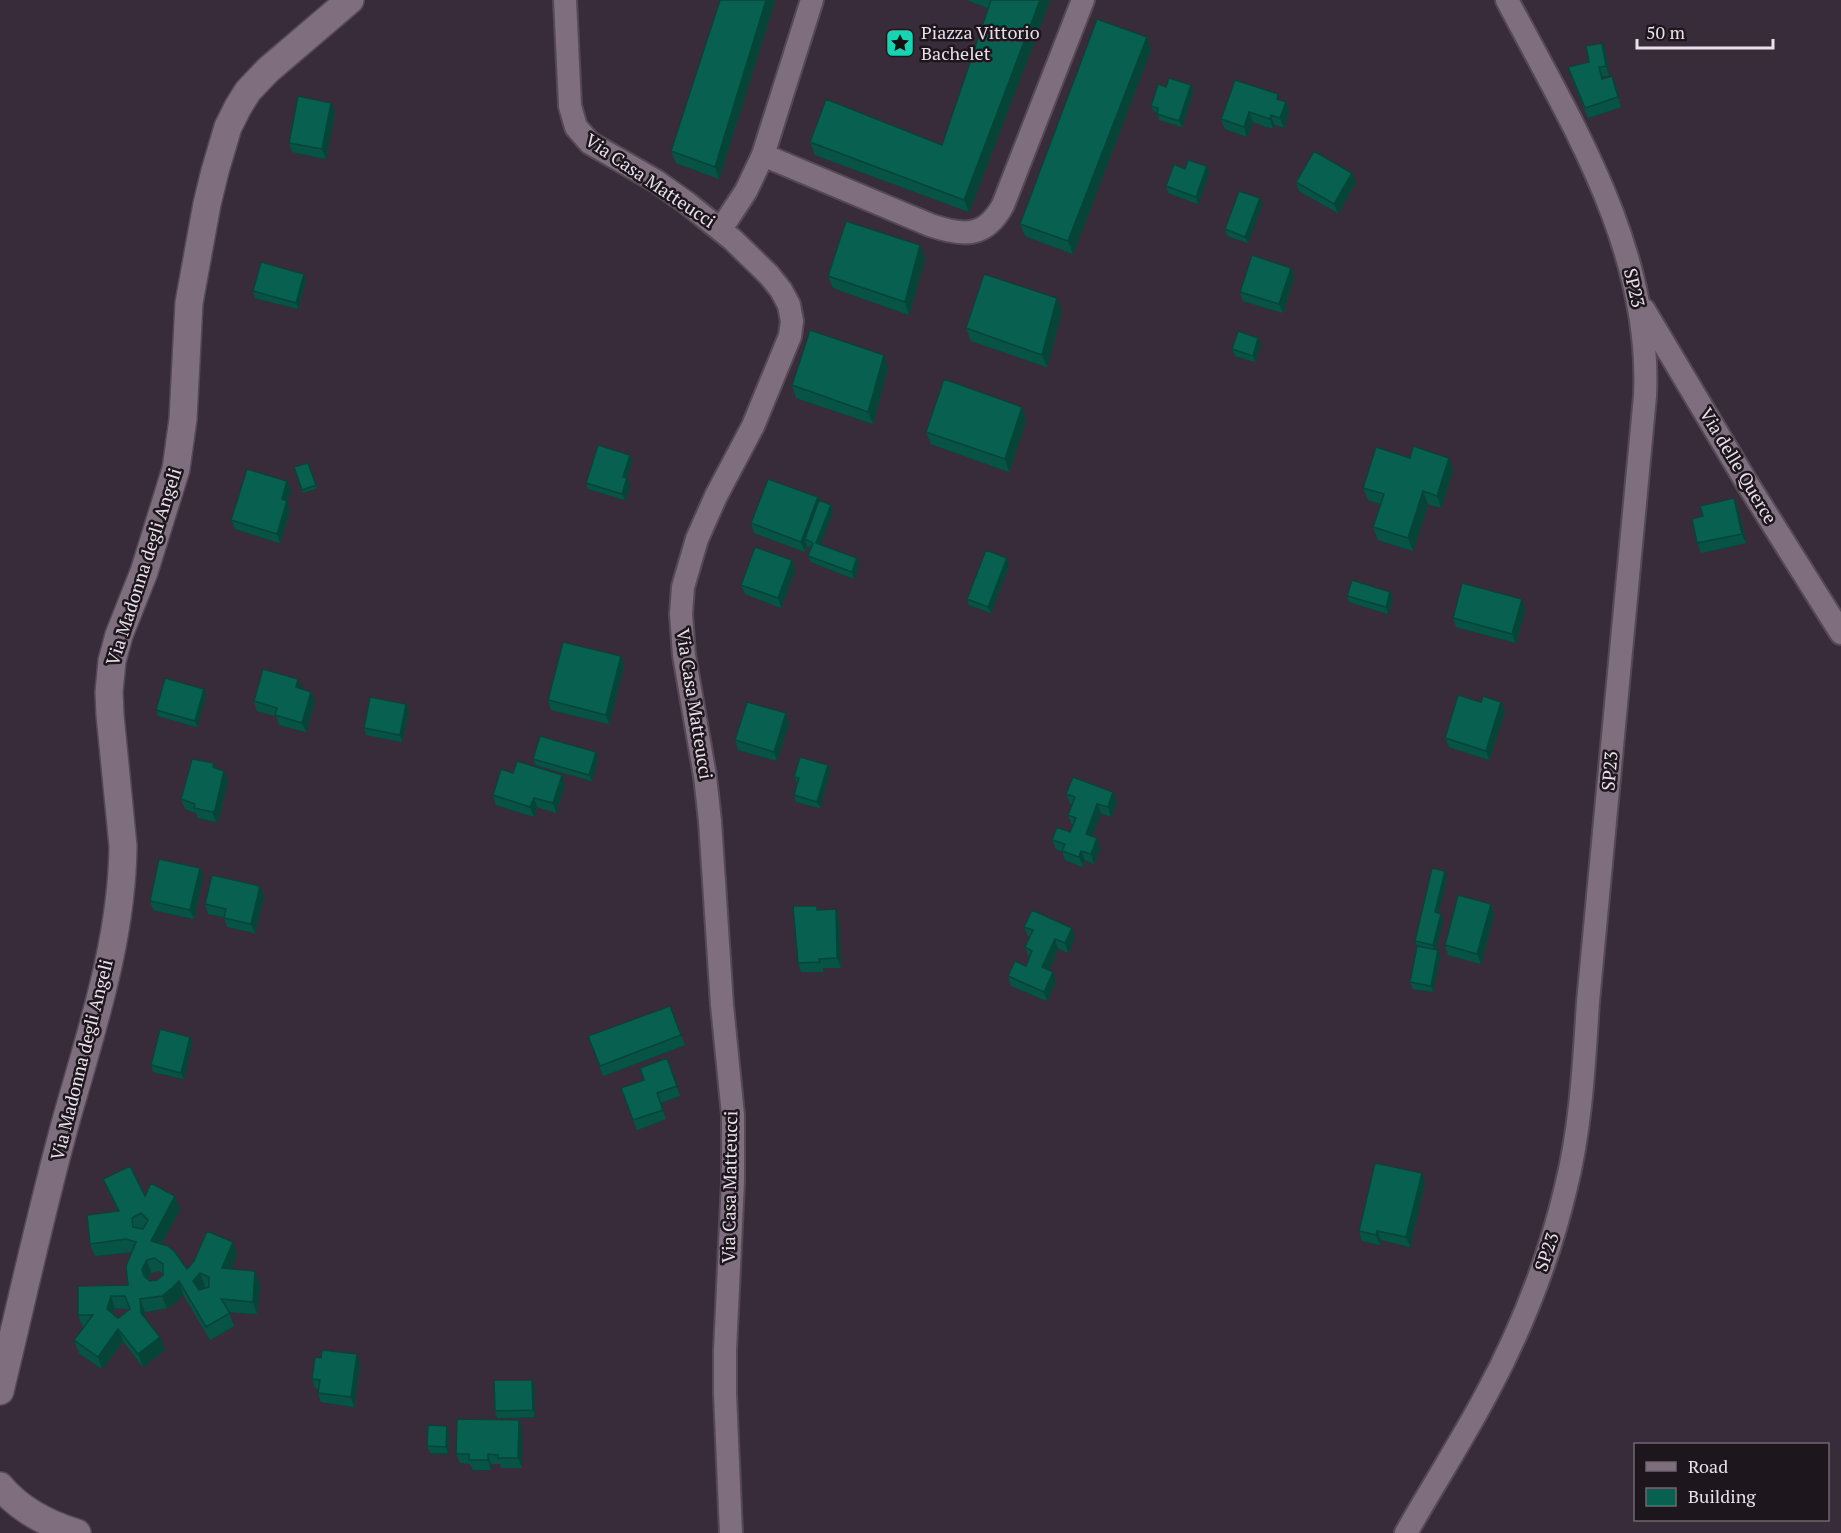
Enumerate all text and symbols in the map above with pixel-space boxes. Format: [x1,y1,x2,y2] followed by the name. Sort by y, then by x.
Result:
[1637,12,1774,50] scale bar
[921,20,1040,65] place label: Piazza Vittorio Bachelet
[1646,20,1686,44] text: 50 m
[884,27,916,59] place icon: Piazza Vittorio Bachelet
[581,128,720,233] street label: Via Casa Matteucci
[1619,266,1651,310] street label: SP23
[1695,403,1783,528] street label: Via delle Querce
[100,465,186,669] street label: Via Madonna degli Angeli
[671,627,719,781] street label: Via Casa Matteucci
[1595,750,1623,792] street label: SP23
[44,957,118,1163] street label: Via Madonna degli Angeli
[716,1111,742,1263] street label: Via Casa Matteucci
[1528,1229,1564,1274] street label: SP23
[1634,1443,1829,1521] legend
[1688,1454,1728,1478] text: Road
[1688,1484,1756,1508] text: Building

